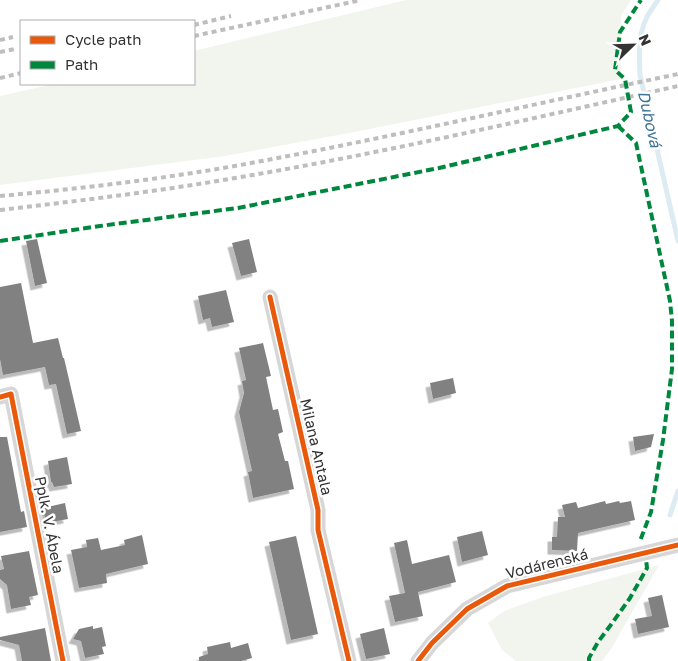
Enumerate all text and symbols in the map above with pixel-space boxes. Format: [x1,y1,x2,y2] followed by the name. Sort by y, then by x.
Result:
[20,20,195,85] legend
[608,20,658,70] north arrow
[65,30,141,48] text: Cycle path
[636,32,655,48] text: N
[65,55,98,73] text: Path
[634,89,667,151] water label: Dubová
[297,397,337,497] street label: Milana Antala
[32,475,68,575] street label: Pplk. V. Ábela
[504,544,590,582] street label: Vodárenská

